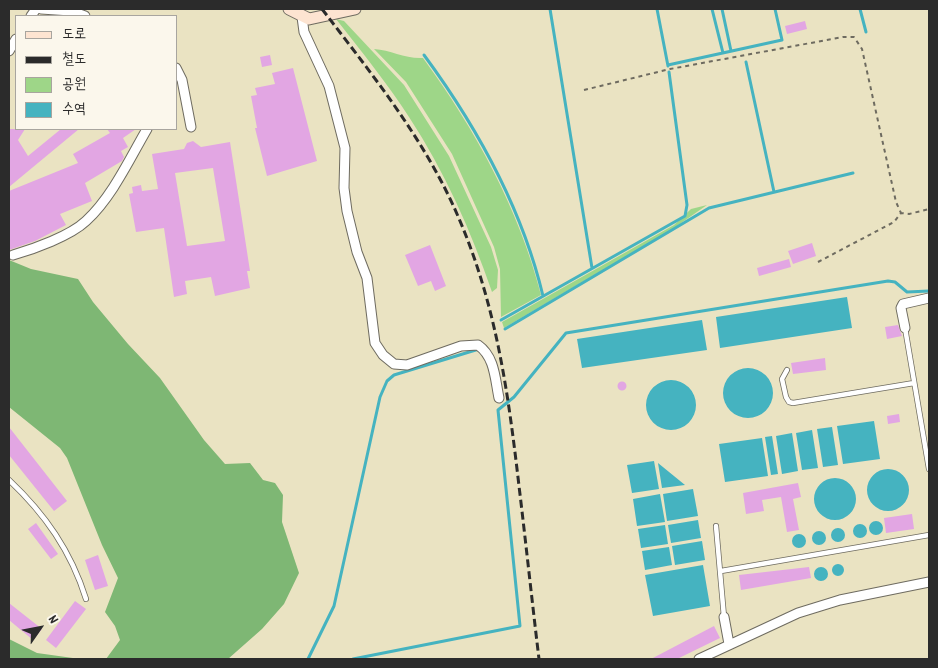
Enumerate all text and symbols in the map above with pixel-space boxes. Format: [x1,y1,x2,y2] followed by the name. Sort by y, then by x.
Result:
[15,15,178,130] legend
[62,24,86,46] text: 도로
[62,49,86,71] text: 철도
[62,74,86,96] text: 공원
[62,99,86,121] text: 수역
[15,603,65,653] north arrow
[42,611,63,628] text: N

